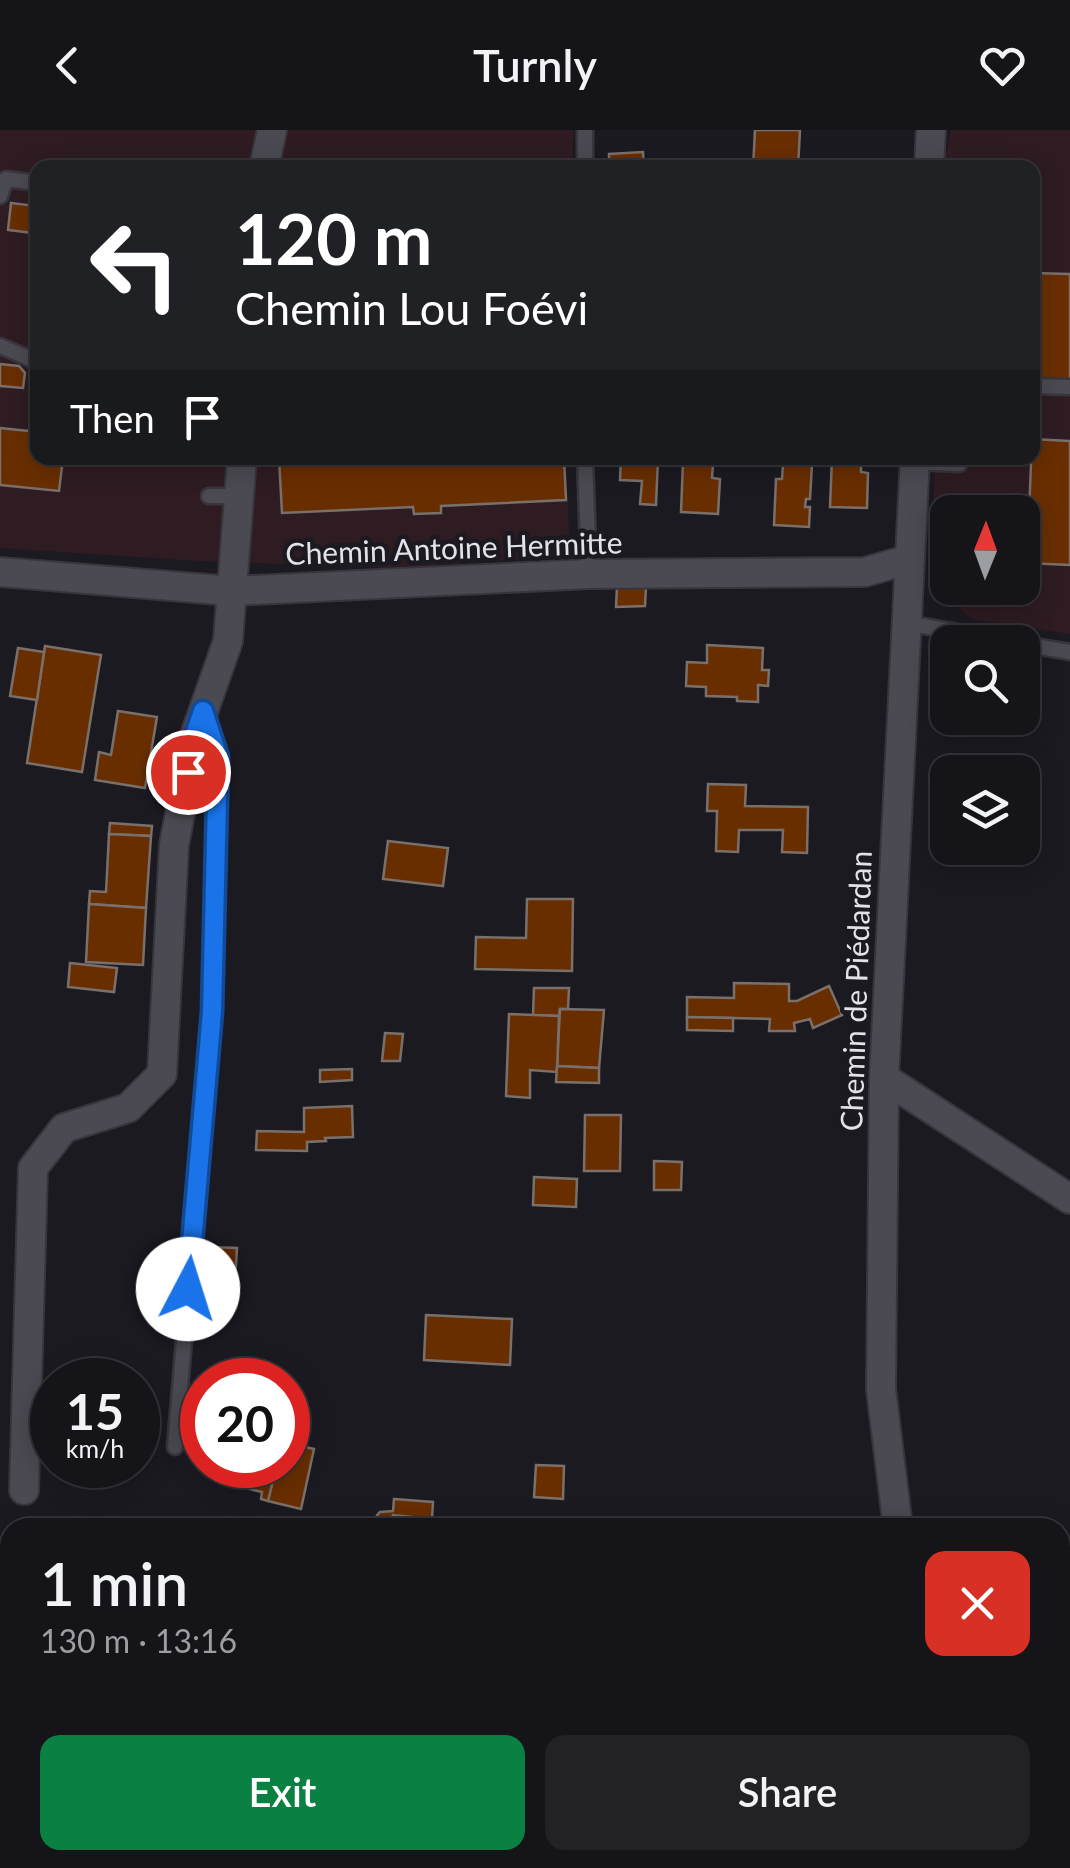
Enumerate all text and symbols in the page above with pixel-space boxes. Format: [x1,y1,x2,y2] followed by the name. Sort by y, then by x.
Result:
[40,38,95,93] icon: back
[473,38,597,92] text: Turnly
[975,38,1030,93] icon: heart
[235,196,432,280] text: 120 m
[70,200,200,330] icon: left
[235,281,588,335] text: Chemin Lou Foévi
[175,390,230,445] icon: arrive
[70,395,155,441] text: Then
[930,495,1040,605] north arrow
[930,495,1040,865] map controls
[285,523,623,571] street label: Chemin Antoine Hermitte
[930,625,1040,735] button: search
[146,730,231,815] pin
[161,745,216,800] icon: arrive
[930,755,1040,865] button: layers
[832,850,878,1132] street label: Chemin de Piédardan
[136,1237,240,1341] position arrow
[180,1358,310,1488] speed limit sign: 20
[66,1381,124,1441] text: 15
[66,1433,124,1463] text: km/h
[40,1547,188,1619] text: 1 min
[925,1551,1030,1656] button: close
[40,1621,237,1660] text: 130 m · 13:16
[40,1735,525,1850] button: Exit
[545,1735,1030,1850] button: Share

